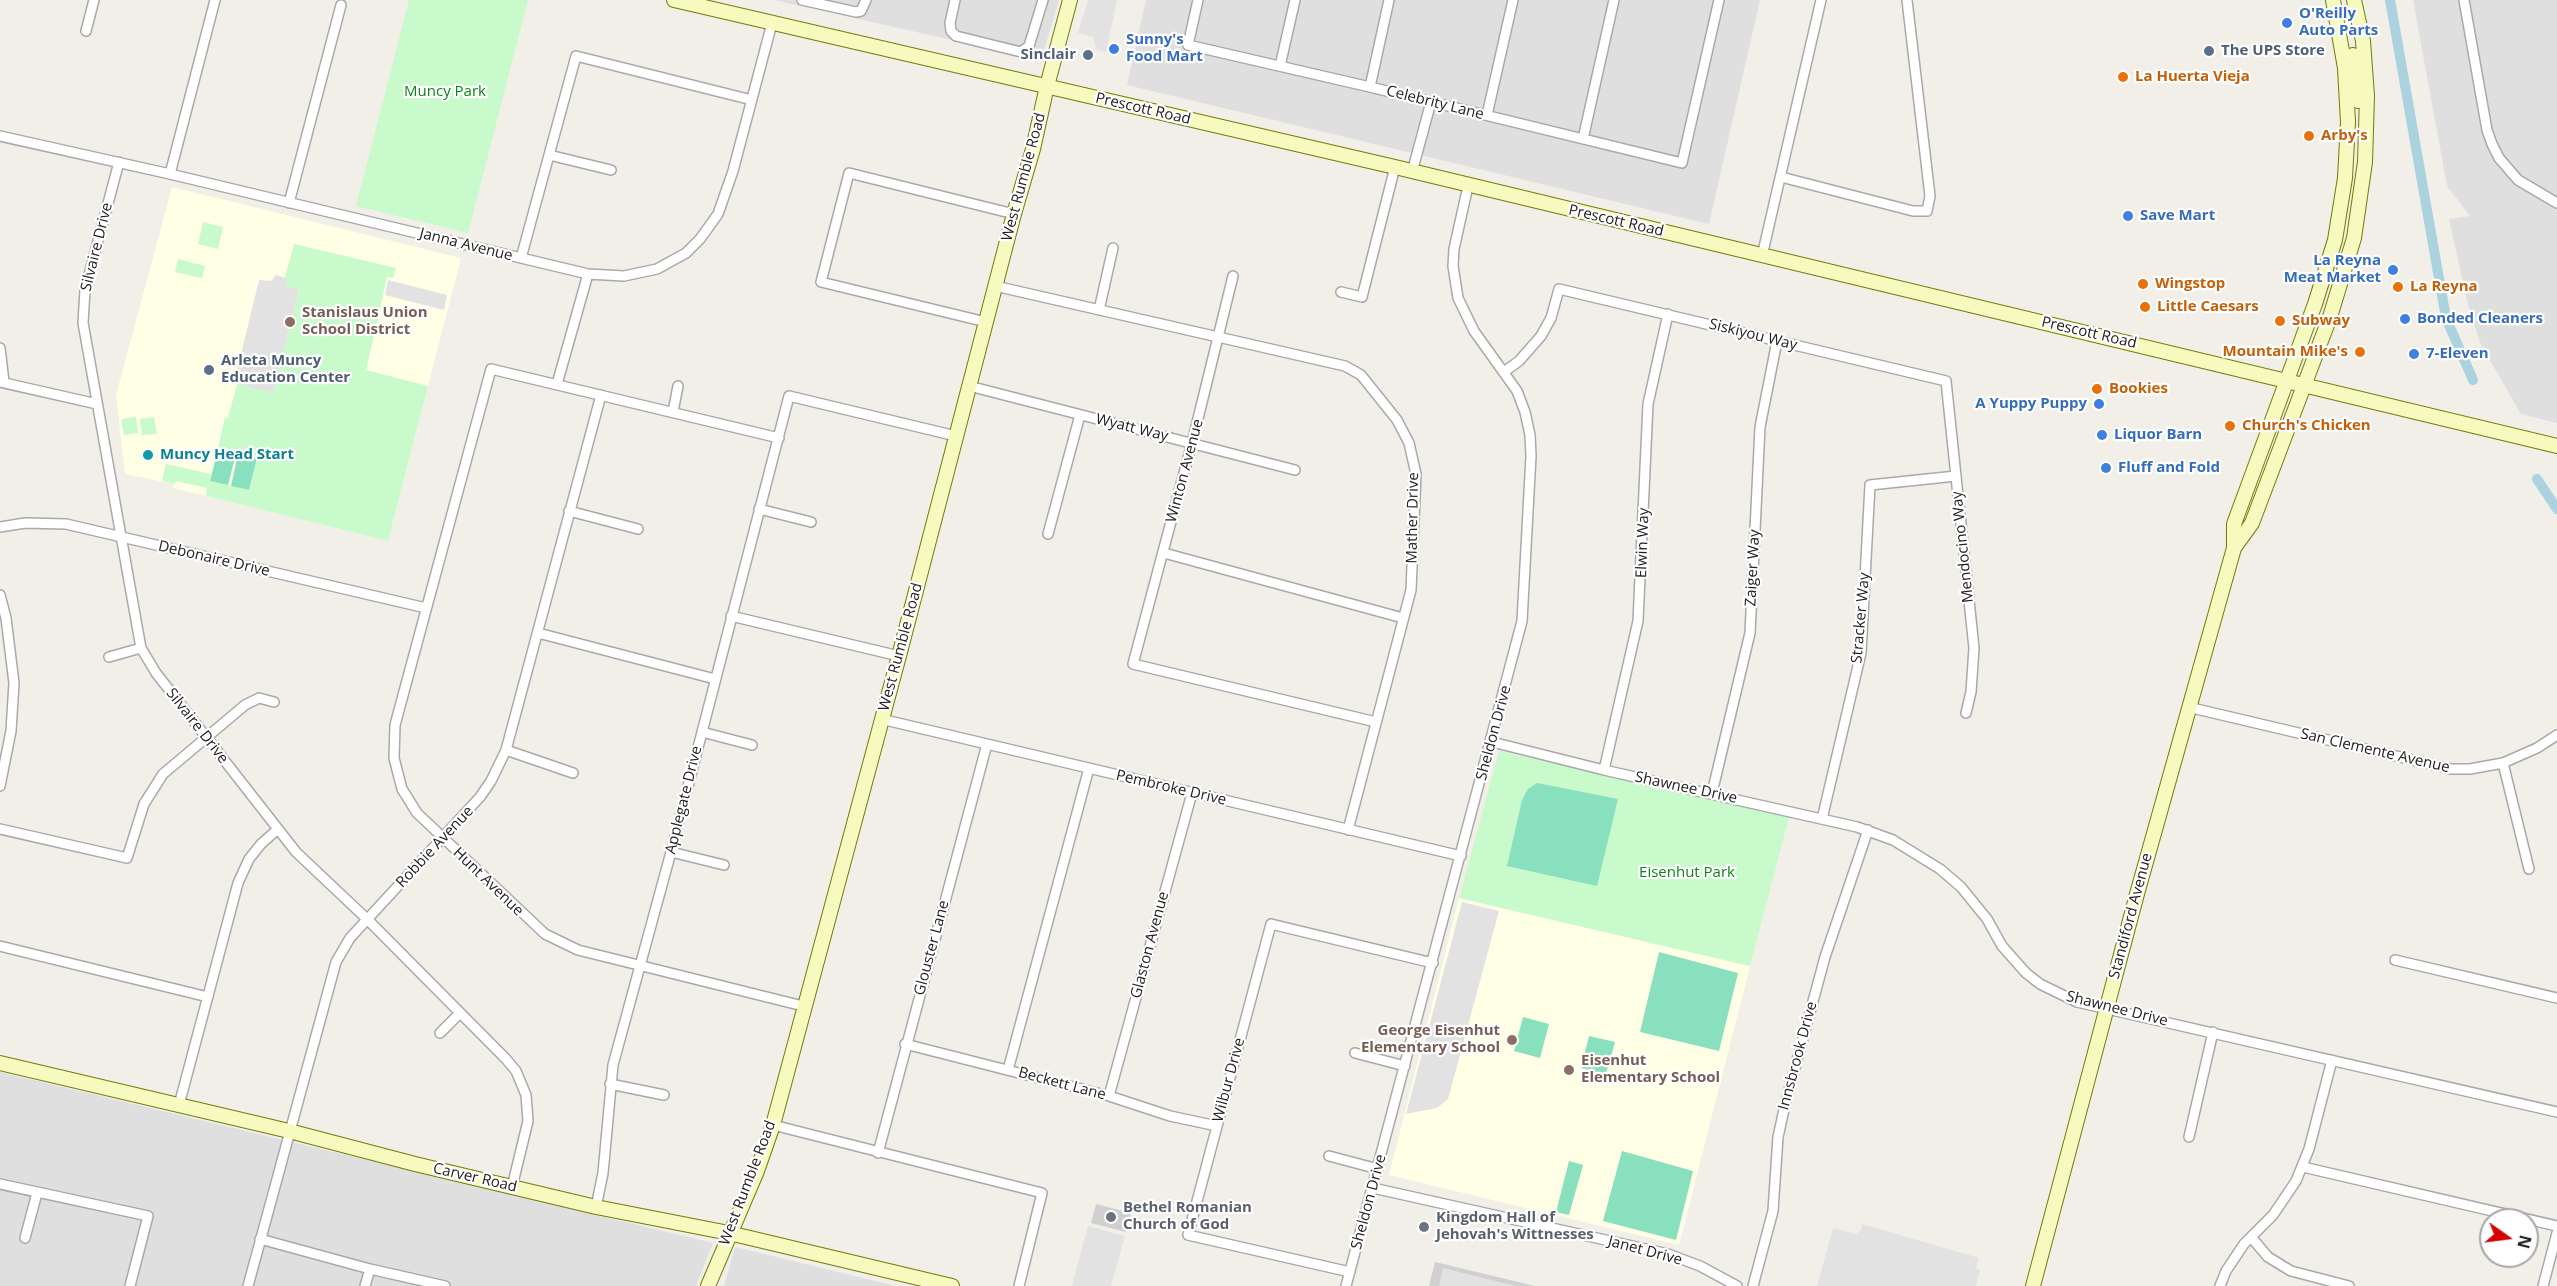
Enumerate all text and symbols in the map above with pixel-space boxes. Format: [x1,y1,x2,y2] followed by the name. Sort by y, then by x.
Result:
[2299,5,2378,40] place label: O'Reilly Auto Parts
[2280,16,2294,30] marker: O'Reilly Auto Parts
[1126,31,1203,66] place label: Sunny's Food Mart
[1107,42,1121,56] marker: Sunny's Food Mart
[2221,42,2325,60] place label: The UPS Store
[2202,44,2216,58] marker: The UPS Store
[1021,46,1076,64] place label: Sinclair
[1081,48,1095,62] marker: Sinclair
[2135,68,2250,86] place label: La Huerta Vieja
[2116,70,2130,84] marker: La Huerta Vieja
[1384,82,1486,124] street label: Celebrity Lane
[404,83,486,101] park label: Muncy Park
[1094,89,1192,129] street label: Prescott Road
[998,111,1050,243] street label: West Rumble Road
[2321,127,2368,145] place label: Arby's
[2302,129,2316,143] marker: Arby's
[77,201,117,293] street label: Silvaire Drive
[1567,201,1665,241] street label: Prescott Road
[2140,207,2215,225] place label: Save Mart
[2121,209,2135,223] marker: Save Mart
[418,225,514,265] street label: Janna Avenue
[2284,252,2381,287] place label: La Reyna Meat Market
[2386,263,2400,277] marker: La Reyna Meat Market
[2155,275,2225,293] place label: Wingstop
[2136,277,2150,291] marker: Wingstop
[2410,278,2478,296] place label: La Reyna
[2391,280,2405,294] marker: La Reyna
[2157,298,2259,316] place label: Little Caesars
[2138,300,2152,314] marker: Little Caesars
[302,304,427,339] place label: Stanislaus Union School District
[2417,310,2543,328] place label: Bonded Cleaners
[2292,312,2350,330] place label: Subway
[2398,312,2412,326] marker: Bonded Cleaners
[2040,313,2138,353] street label: Prescott Road
[2273,314,2287,328] marker: Subway
[283,315,297,329] marker: Stanislaus Union School District
[1707,315,1799,355] street label: Siskiyou Way
[2223,343,2348,361] place label: Mountain Mike's
[2353,345,2367,359] marker: Mountain Mike's
[2426,345,2488,363] place label: 7-Eleven
[2407,347,2421,361] marker: 7-Eleven
[221,352,350,387] place label: Arleta Muncy Education Center
[202,363,216,377] marker: Arleta Muncy Education Center
[2109,380,2168,398] place label: Bookies
[2090,382,2104,396] marker: Bookies
[1975,395,2087,413] place label: A Yuppy Puppy
[2092,397,2106,411] marker: A Yuppy Puppy
[1094,410,1170,446] street label: Wyatt Way
[1163,417,1207,525] street label: Winton Avenue
[2242,417,2371,435] place label: Church's Chicken
[2223,419,2237,433] marker: Church's Chicken
[2114,426,2202,444] place label: Liquor Barn
[2095,428,2109,442] marker: Liquor Barn
[160,446,294,464] place label: Muncy Head Start
[141,448,155,462] marker: Muncy Head Start
[2118,459,2220,477] place label: Fluff and Fold
[2099,461,2113,475] marker: Fluff and Fold
[1403,472,1423,564] street label: Mather Drive
[1948,490,1978,604] street label: Mendocino Way
[1633,508,1653,578] street label: Elwin Way
[1742,529,1764,607] street label: Zaiger Way
[156,537,272,581] street label: Debonaire Drive
[1848,572,1874,664] street label: Stracker Way
[875,581,927,713] street label: West Rumble Road
[1473,684,1515,782] street label: Sheldon Drive
[162,685,232,767] street label: Silvaire Drive
[2299,725,2451,777] street label: San Clemente Avenue
[662,744,706,856] street label: Applegate Drive
[1114,767,1228,809] street label: Pembroke Drive
[1633,768,1739,808] street label: Shawnee Drive
[393,802,477,892] street label: Robbie Avenue
[449,844,527,920] street label: Hunt Avenue
[2106,851,2156,981] street label: Standiford Avenue
[1639,864,1735,882] park label: Eisenhut Park
[1127,890,1173,1000] street label: Glaston Avenue
[911,899,953,997] street label: Glouster Lane
[2064,988,2170,1030] street label: Shawnee Drive
[1775,1000,1821,1112] street label: Innsbrook Drive
[1361,1022,1500,1057] place label: George Eisenhut Elementary School
[1505,1033,1519,1047] marker: George Eisenhut Elementary School
[1209,1036,1249,1124] street label: Wilbur Drive
[1581,1052,1720,1087] place label: Eisenhut Elementary School
[1562,1063,1576,1077] marker: Eisenhut Elementary School
[1016,1064,1108,1104] street label: Beckett Lane
[716,1118,780,1248] street label: West Rumble Road
[1348,1153,1390,1251] street label: Sheldon Drive
[431,1160,519,1196] street label: Carver Road
[1123,1199,1252,1234] place label: Bethel Romanian Church of God
[2479,1208,2539,1268] north arrow
[1436,1209,1594,1244] place label: Kingdom Hall of Jehovah's Wittnesses
[1104,1210,1118,1224] marker: Bethel Romanian Church of God
[1417,1220,1431,1234] marker: Kingdom Hall of Jehovah's Wittnesses
[1606,1232,1684,1270] street label: Janet Drive
[2512,1233,2537,1251] text: N

